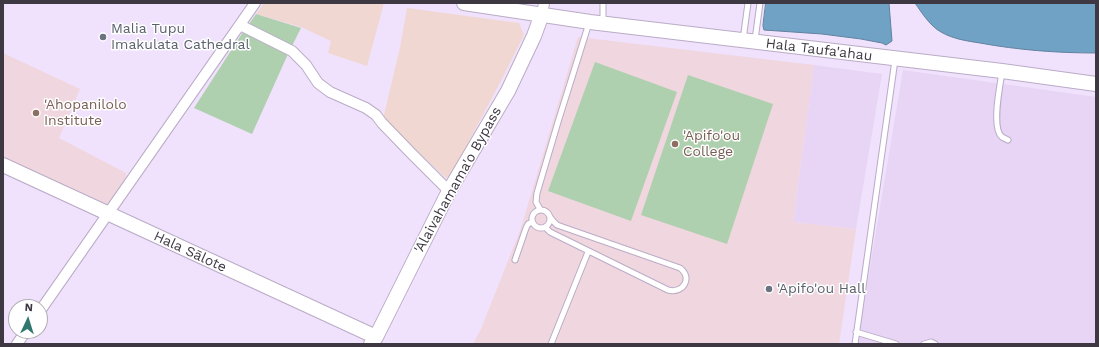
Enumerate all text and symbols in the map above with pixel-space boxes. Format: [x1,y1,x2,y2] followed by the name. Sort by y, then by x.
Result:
[111,21,250,54] place label: Malia Tupu Imakulata Cathedral
[98,32,108,42] marker: Malia Tupu Imakulata Cathedral
[765,35,873,65] street label: Hala Taufa'ahau
[44,97,127,130] place label: 'Ahopanilolo Institute
[411,104,505,256] street label: 'Alaivahamama'o Bypass
[31,108,41,118] marker: 'Ahopanilolo Institute
[683,128,740,160] place label: 'Apifo'ou College
[670,139,680,149] marker: 'Apifo'ou College
[151,228,229,276] street label: Hala Sālote
[777,281,866,297] place label: 'Apifo'ou Hall
[764,284,774,294] marker: 'Apifo'ou Hall
[8,299,48,339] north arrow
[24,301,33,314] text: N

